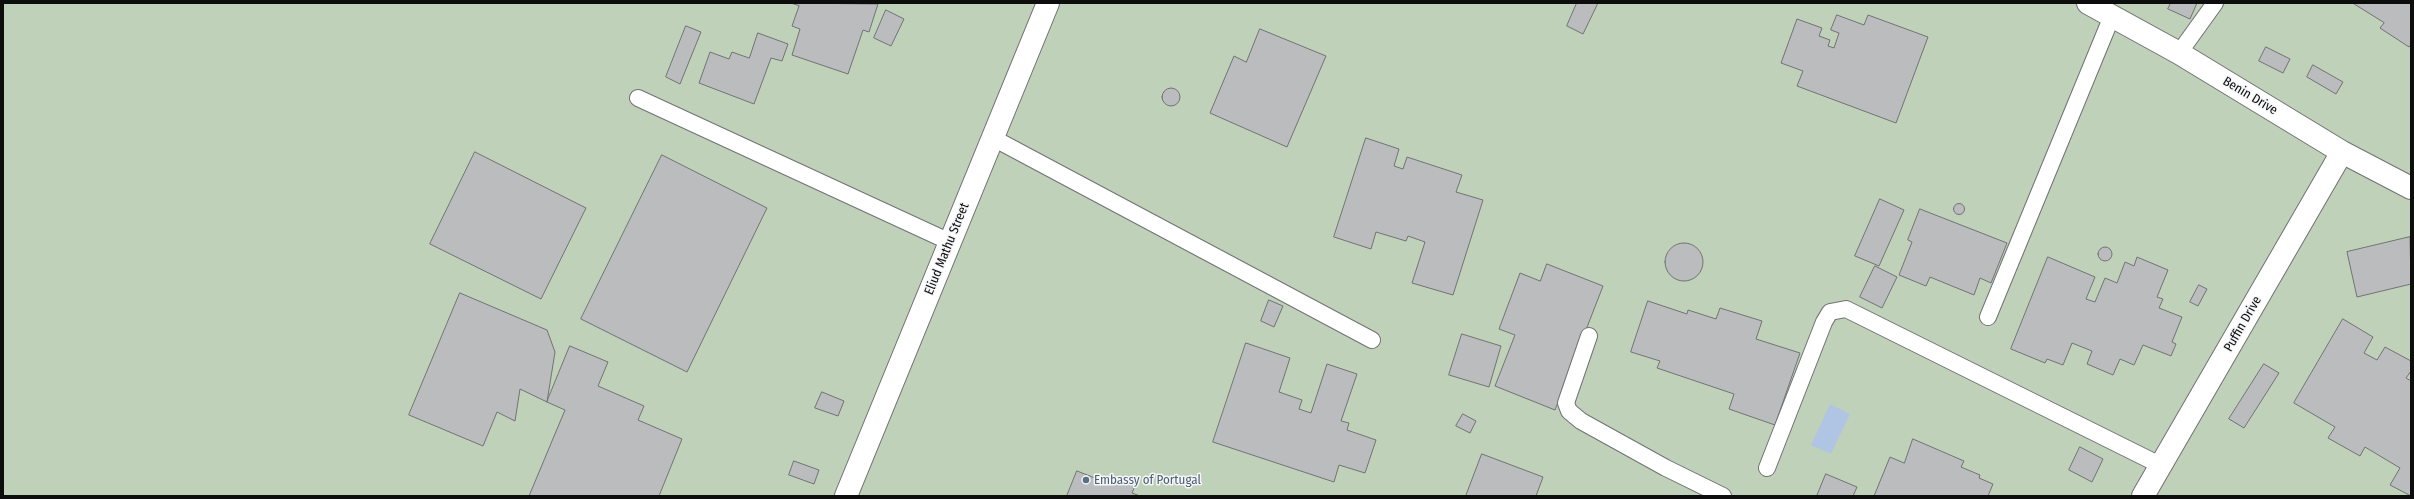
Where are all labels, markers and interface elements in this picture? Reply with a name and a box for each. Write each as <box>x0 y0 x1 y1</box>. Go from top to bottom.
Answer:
street label: Benin Drive <box>2220 74 2280 118</box>
street label: Eliud Mathu Street <box>921 201 973 297</box>
street label: Puffin Drive <box>2221 293 2265 355</box>
place label: Embassy of Portugal <box>1094 472 1201 488</box>
marker: Embassy of Portugal <box>1081 475 1091 485</box>

